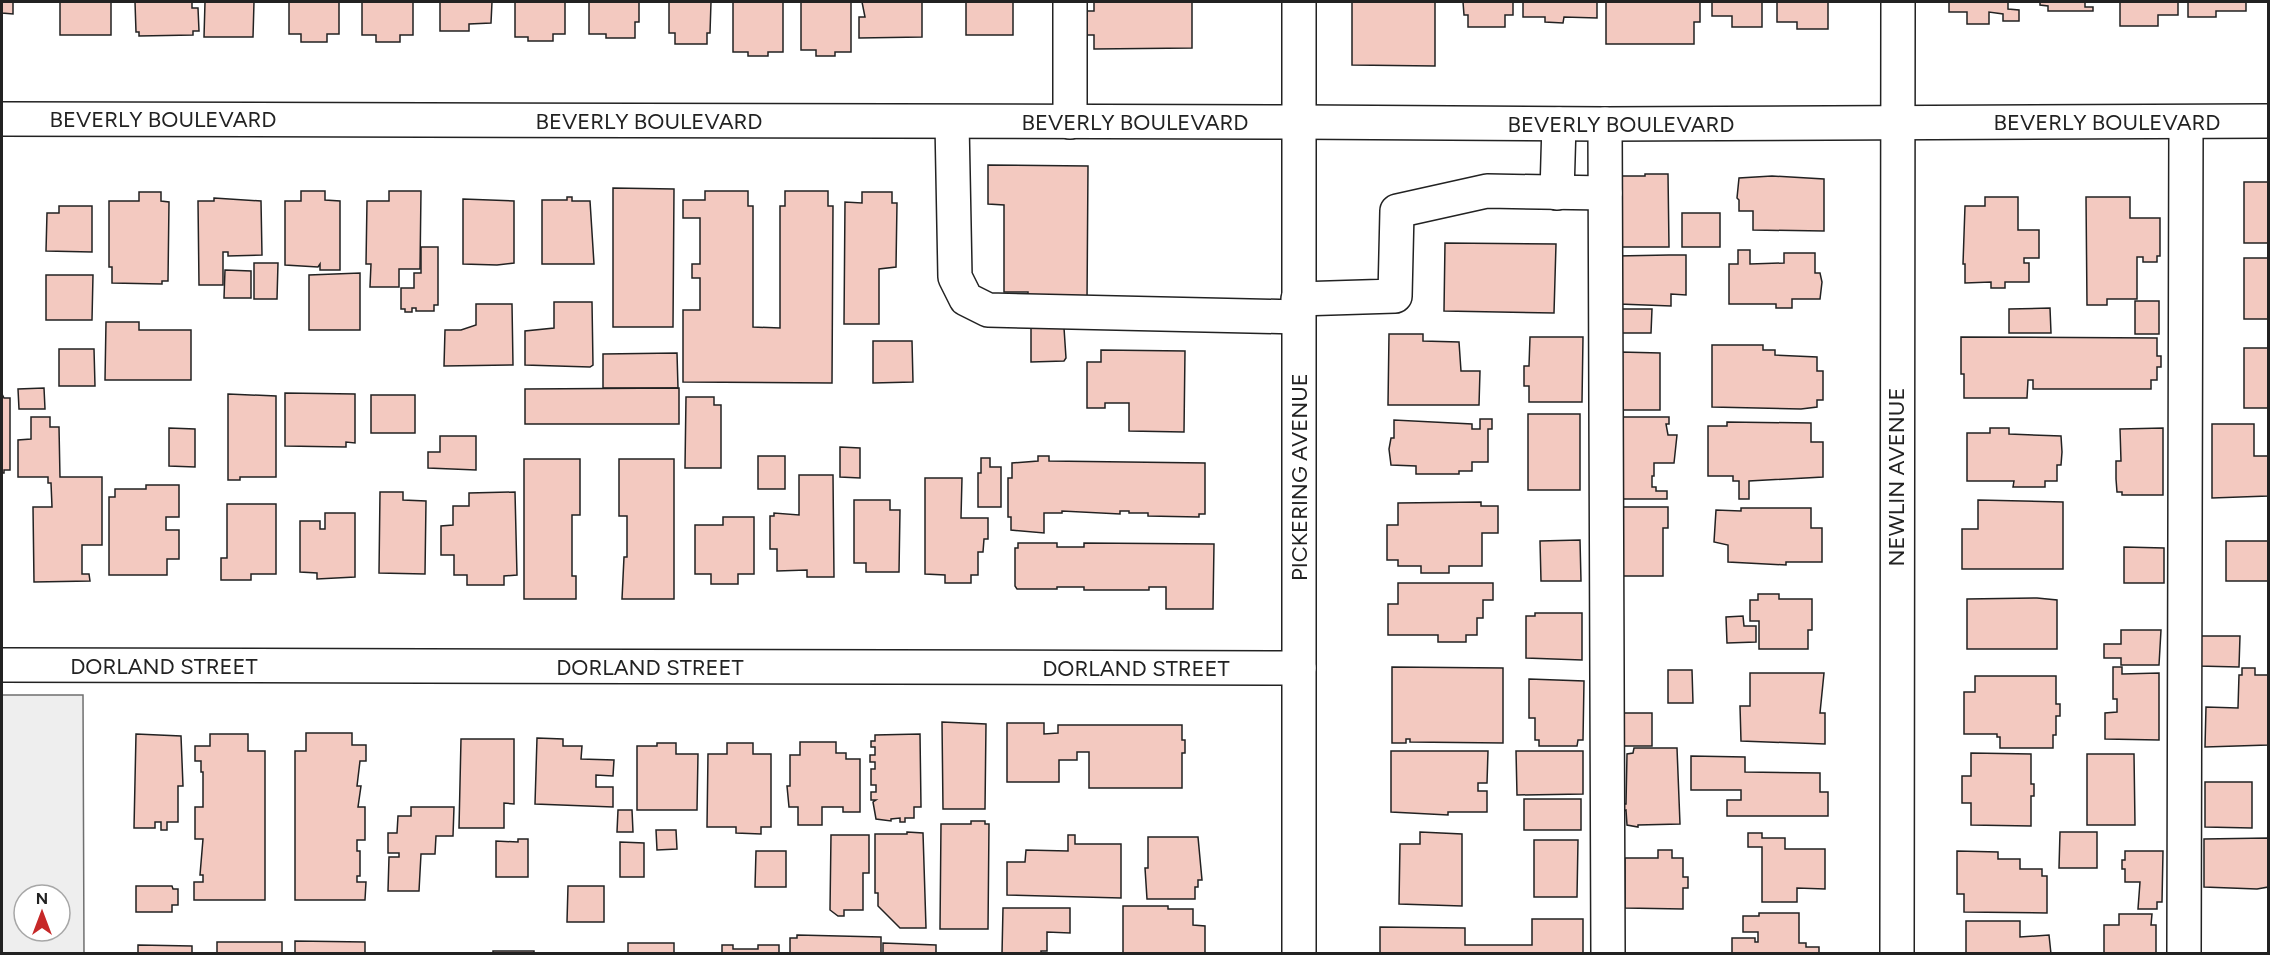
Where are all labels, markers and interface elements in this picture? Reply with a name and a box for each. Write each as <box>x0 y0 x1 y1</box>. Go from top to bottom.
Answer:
street label: BEVERLY BOULEVARD <box>49 106 277 133</box>
street label: BEVERLY BOULEVARD <box>535 108 763 135</box>
street label: BEVERLY BOULEVARD <box>1021 109 1249 136</box>
street label: BEVERLY BOULEVARD <box>1993 109 2221 136</box>
street label: BEVERLY BOULEVARD <box>1507 111 1735 138</box>
street label: PICKERING AVENUE <box>1286 373 1313 581</box>
street label: NEWLIN AVENUE <box>1883 388 1910 566</box>
street label: DORLAND STREET <box>70 653 258 680</box>
street label: DORLAND STREET <box>556 654 744 681</box>
street label: DORLAND STREET <box>1042 655 1230 682</box>
north arrow <box>12 883 72 943</box>
text: N <box>36 889 48 908</box>

